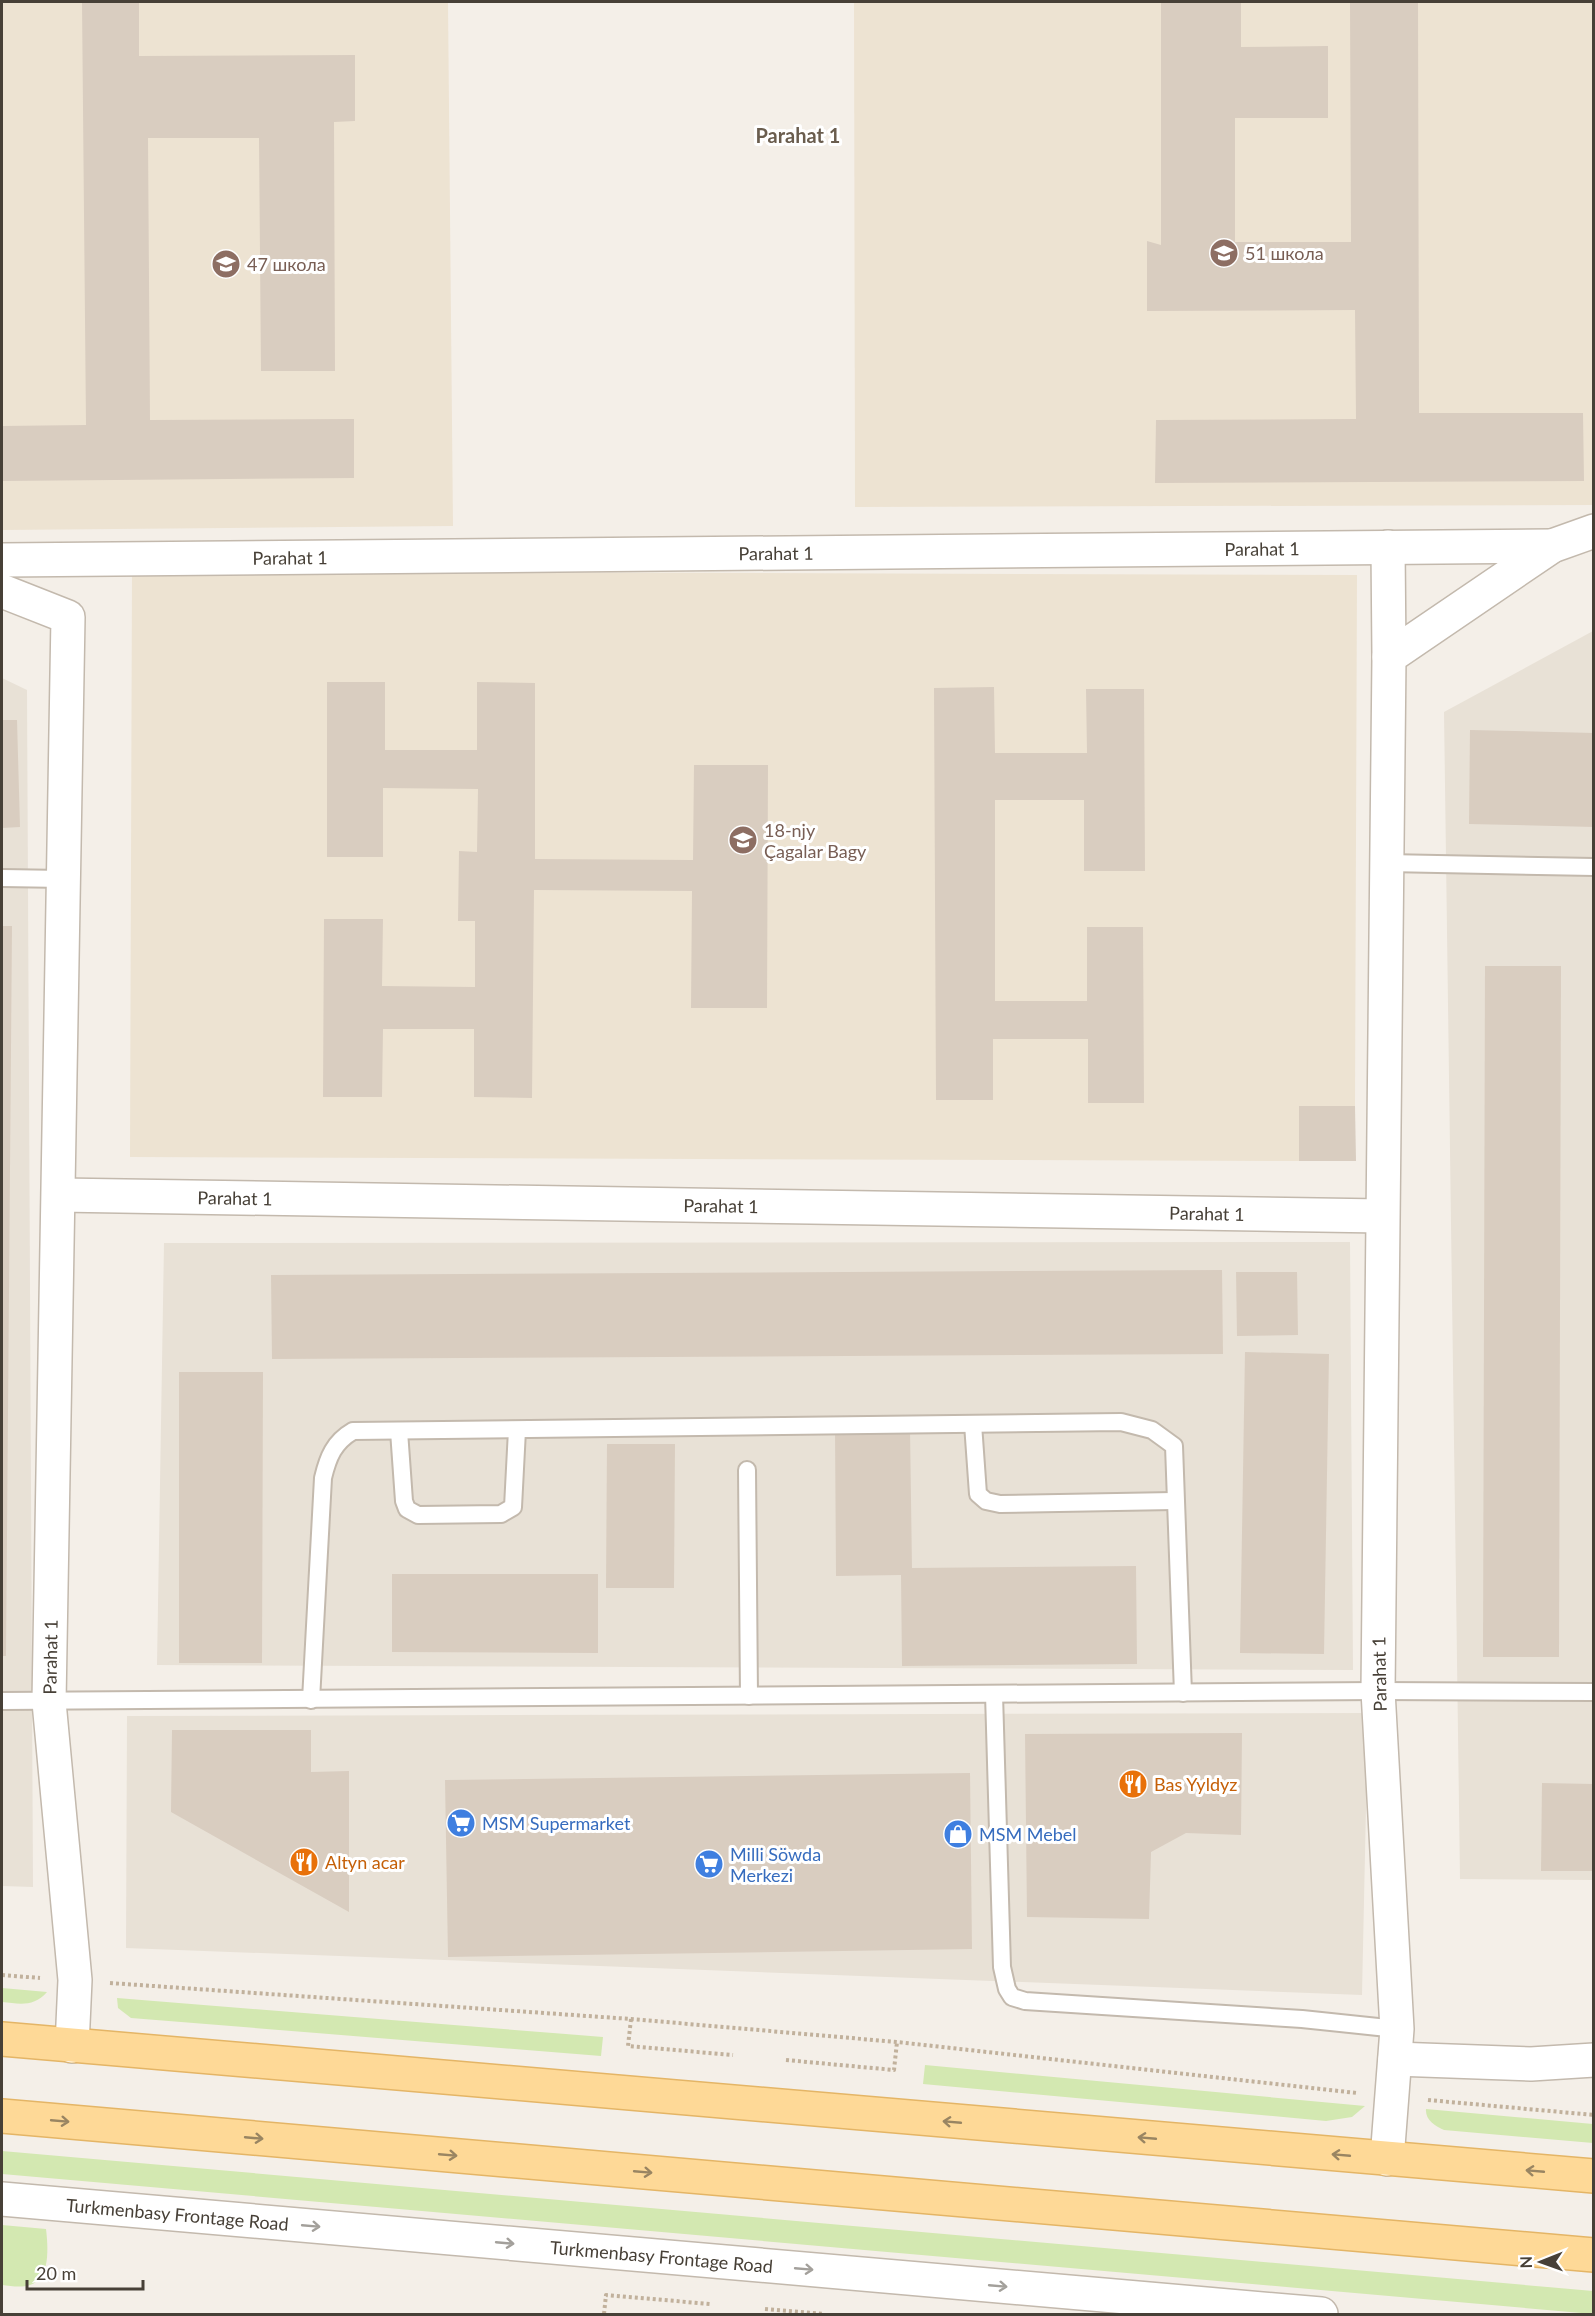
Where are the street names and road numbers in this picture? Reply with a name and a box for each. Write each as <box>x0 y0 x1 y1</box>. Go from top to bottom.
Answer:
street label: Parahat 1 <box>1224 537 1300 560</box>
street label: Parahat 1 <box>738 542 814 564</box>
street label: Parahat 1 <box>252 546 328 569</box>
street label: Parahat 1 <box>197 1186 273 1209</box>
street label: Parahat 1 <box>683 1194 759 1217</box>
street label: Parahat 1 <box>1169 1202 1245 1225</box>
street label: Parahat 1 <box>38 1619 62 1695</box>
street label: Parahat 1 <box>1367 1636 1391 1712</box>
street label: Turkmenbasy Frontage Road <box>65 2194 290 2235</box>
street label: Turkmenbasy Frontage Road <box>549 2236 774 2277</box>

